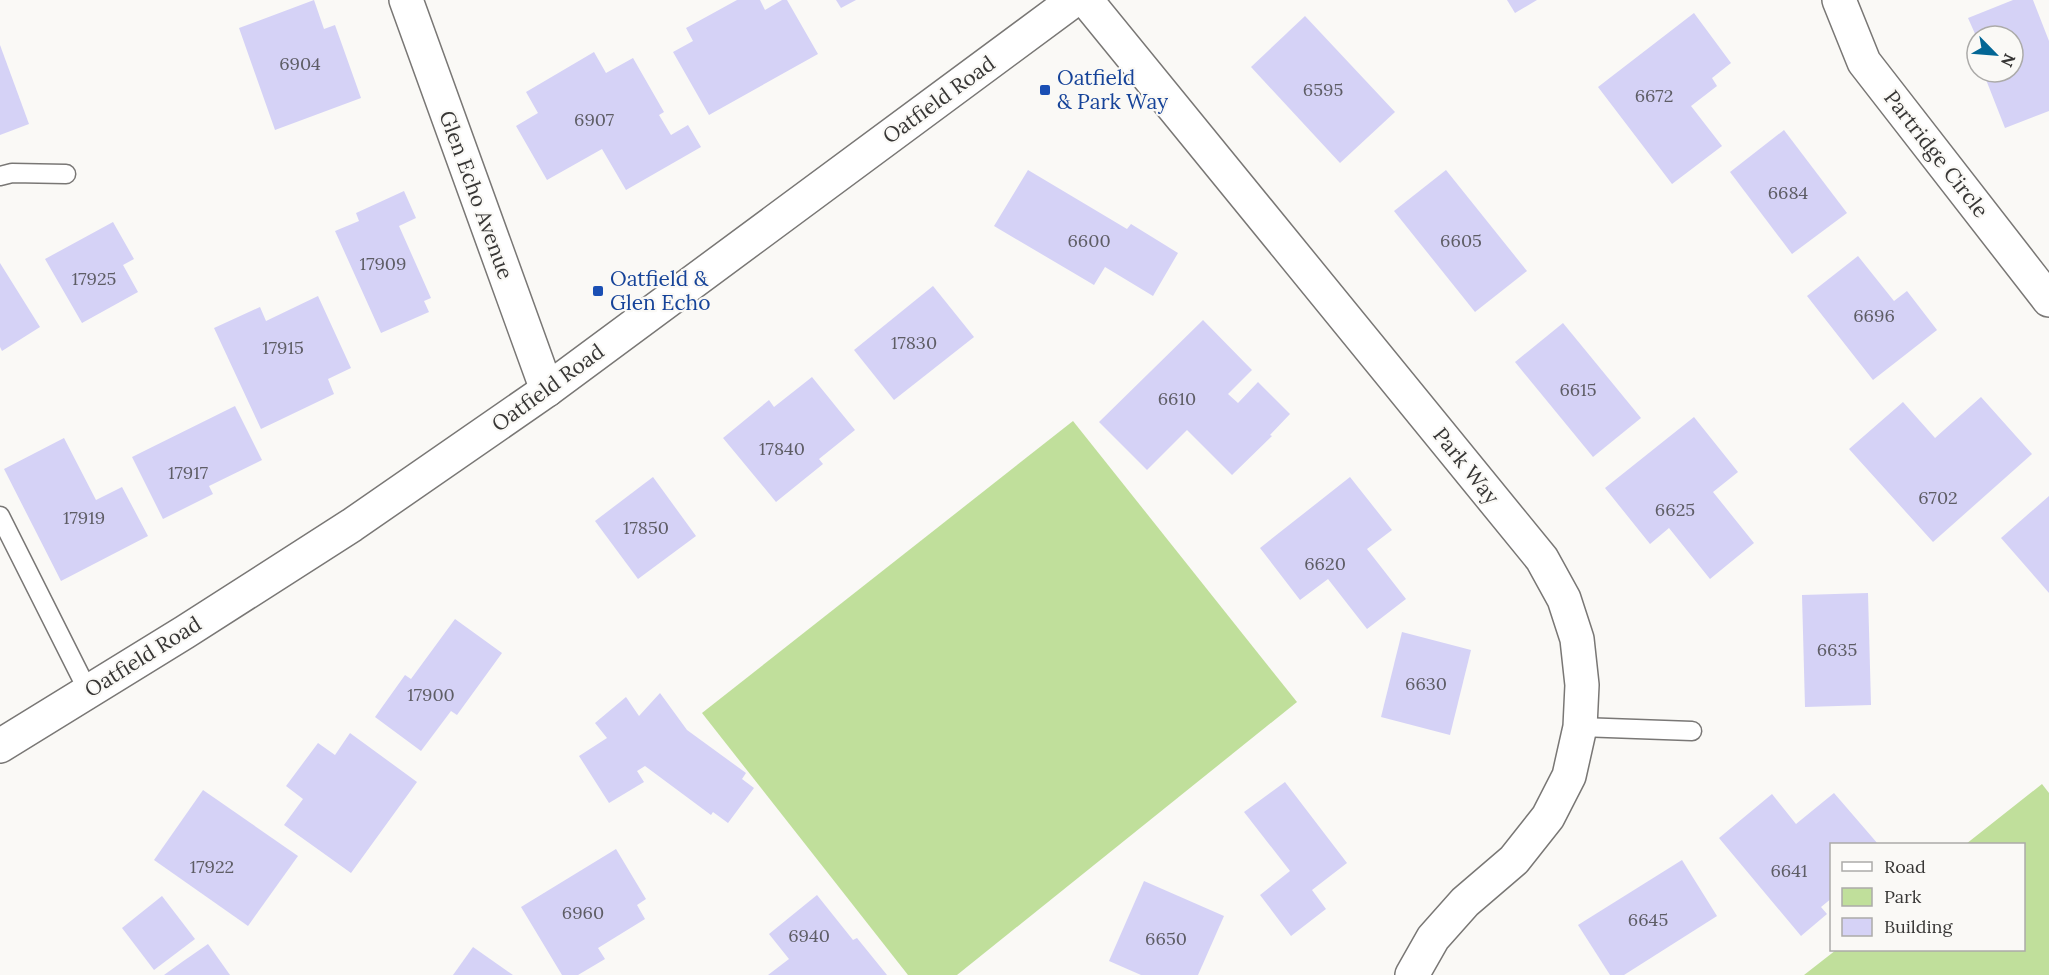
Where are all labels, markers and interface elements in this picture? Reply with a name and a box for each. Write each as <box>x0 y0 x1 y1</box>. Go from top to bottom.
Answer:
north arrow <box>1965 24 2025 84</box>
street label: Oatfield Road <box>877 50 1000 149</box>
text: N <box>1997 51 2020 70</box>
house number: 6904 <box>279 52 321 75</box>
place label: Oatfield & Park Way <box>1057 64 1168 115</box>
house number: 6595 <box>1303 78 1343 101</box>
marker: Oatfield & Park Way <box>1038 83 1052 97</box>
house number: 6672 <box>1635 84 1673 107</box>
street label: Partridge Circle <box>1878 84 1995 223</box>
street label: Glen Echo Avenue <box>433 107 519 283</box>
house number: 6907 <box>574 108 614 131</box>
house number: 6684 <box>1768 181 1809 204</box>
house number: 6600 <box>1067 229 1111 252</box>
house number: 6605 <box>1440 229 1482 252</box>
house number: 17909 <box>360 252 406 275</box>
place label: Oatfield & Glen Echo <box>610 265 710 316</box>
house number: 17925 <box>72 267 116 290</box>
marker: Oatfield & Glen Echo <box>591 284 605 298</box>
house number: 6696 <box>1853 304 1895 327</box>
house number: 17830 <box>891 331 937 354</box>
house number: 17915 <box>262 336 304 359</box>
street label: Oatfield Road <box>486 338 609 437</box>
house number: 6615 <box>1559 378 1597 401</box>
house number: 6610 <box>1158 387 1196 410</box>
street label: Park Way <box>1427 422 1506 510</box>
house number: 17840 <box>759 437 805 460</box>
house number: 17917 <box>168 461 208 484</box>
house number: 6702 <box>1918 486 1958 509</box>
house number: 6625 <box>1655 498 1695 521</box>
house number: 17919 <box>63 506 105 529</box>
house number: 17850 <box>623 516 669 539</box>
house number: 6620 <box>1304 552 1346 575</box>
street label: Oatfield Road <box>79 610 206 703</box>
house number: 6635 <box>1817 638 1857 661</box>
house number: 6630 <box>1405 672 1447 695</box>
house number: 17900 <box>407 683 455 706</box>
legend <box>1830 843 2025 951</box>
house number: 17922 <box>190 855 234 878</box>
text: Road <box>1884 855 1926 878</box>
house number: 6641 <box>1770 859 1808 882</box>
text: Park <box>1884 885 1922 908</box>
house number: 6960 <box>562 901 604 924</box>
house number: 6645 <box>1628 908 1668 931</box>
text: Building <box>1884 915 1954 938</box>
house number: 6940 <box>788 924 830 947</box>
house number: 6650 <box>1145 927 1187 950</box>

